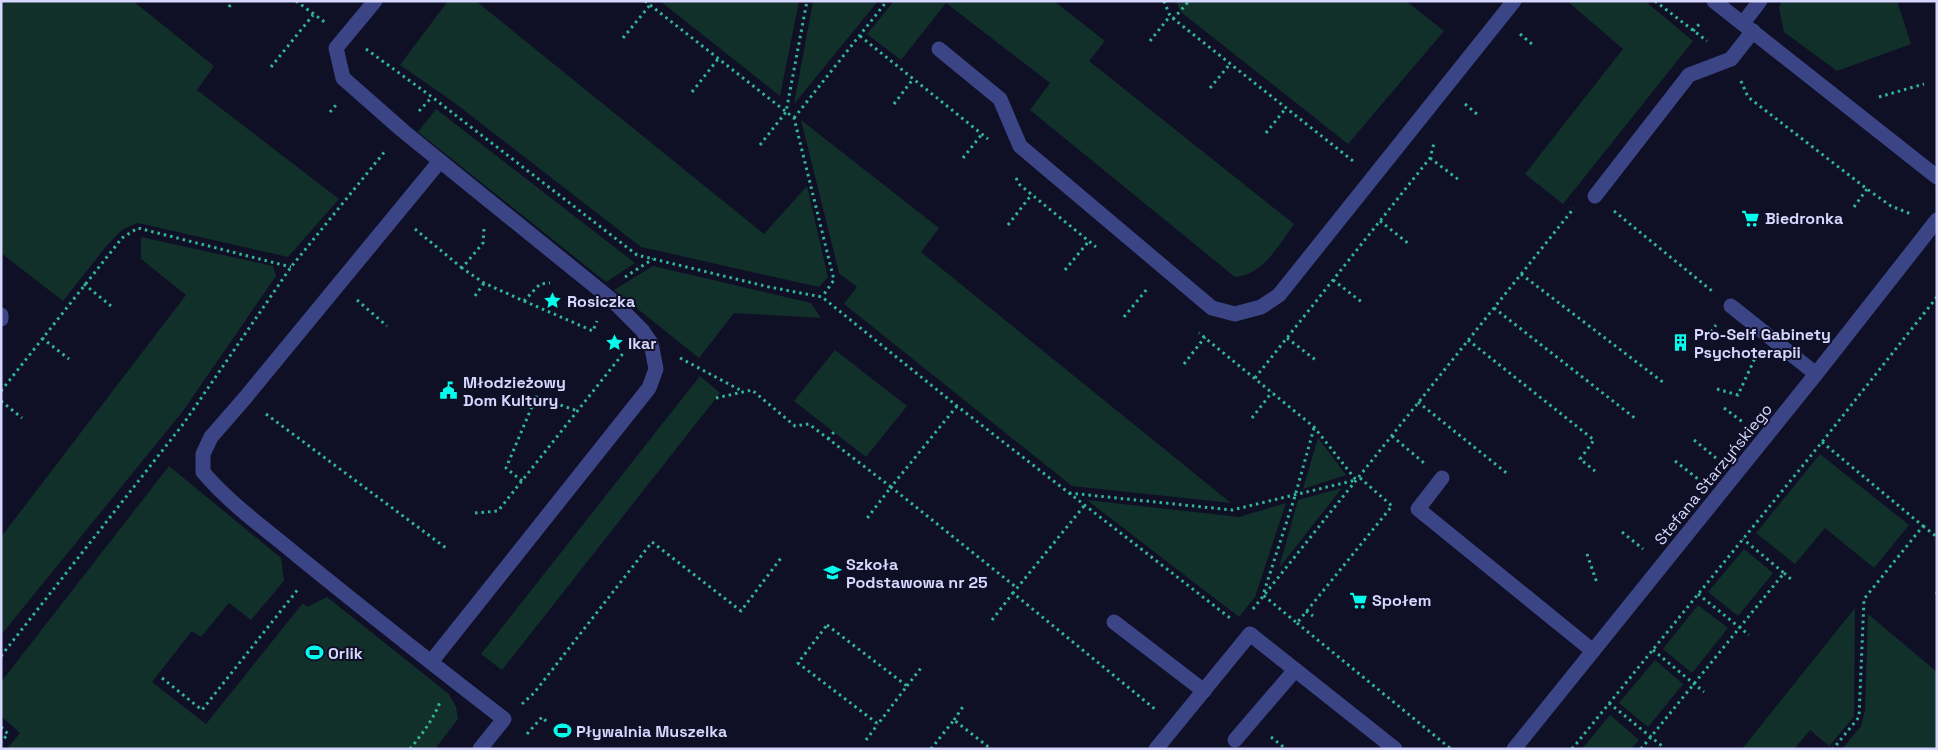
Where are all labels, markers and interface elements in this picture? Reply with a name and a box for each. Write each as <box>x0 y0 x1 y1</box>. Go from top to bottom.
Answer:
supermarket icon: Biedronka <box>1741 208 1761 228</box>
place label: Biedronka <box>1765 208 1843 229</box>
place icon: Rosiczka <box>543 291 563 311</box>
place label: Rosiczka <box>567 291 635 312</box>
place label: Pro-Self Gabinety Psychoterapii <box>1694 324 1831 363</box>
place icon: Ikar <box>604 333 624 353</box>
place label: Ikar <box>628 333 657 354</box>
building icon: Pro-Self Gabinety Psychoterapii <box>1670 333 1690 353</box>
place label: Młodzieżowy Dom Kultury <box>463 372 566 411</box>
public building icon: Młodzieżowy Dom Kultury <box>439 381 459 401</box>
street label: Stefana Starzyńskiego <box>1650 399 1777 549</box>
place label: Szkoła Podstawowa nr 25 <box>846 554 988 593</box>
school or university icon: Szkoła Podstawowa nr 25 <box>822 563 842 583</box>
supermarket icon: Społem <box>1348 590 1368 610</box>
place label: Społem <box>1372 590 1431 611</box>
sports icon: Orlik <box>304 643 324 663</box>
place label: Orlik <box>328 643 363 664</box>
sports icon: Pływalnia Muszelka <box>552 721 572 741</box>
place label: Pływalnia Muszelka <box>576 721 727 742</box>

